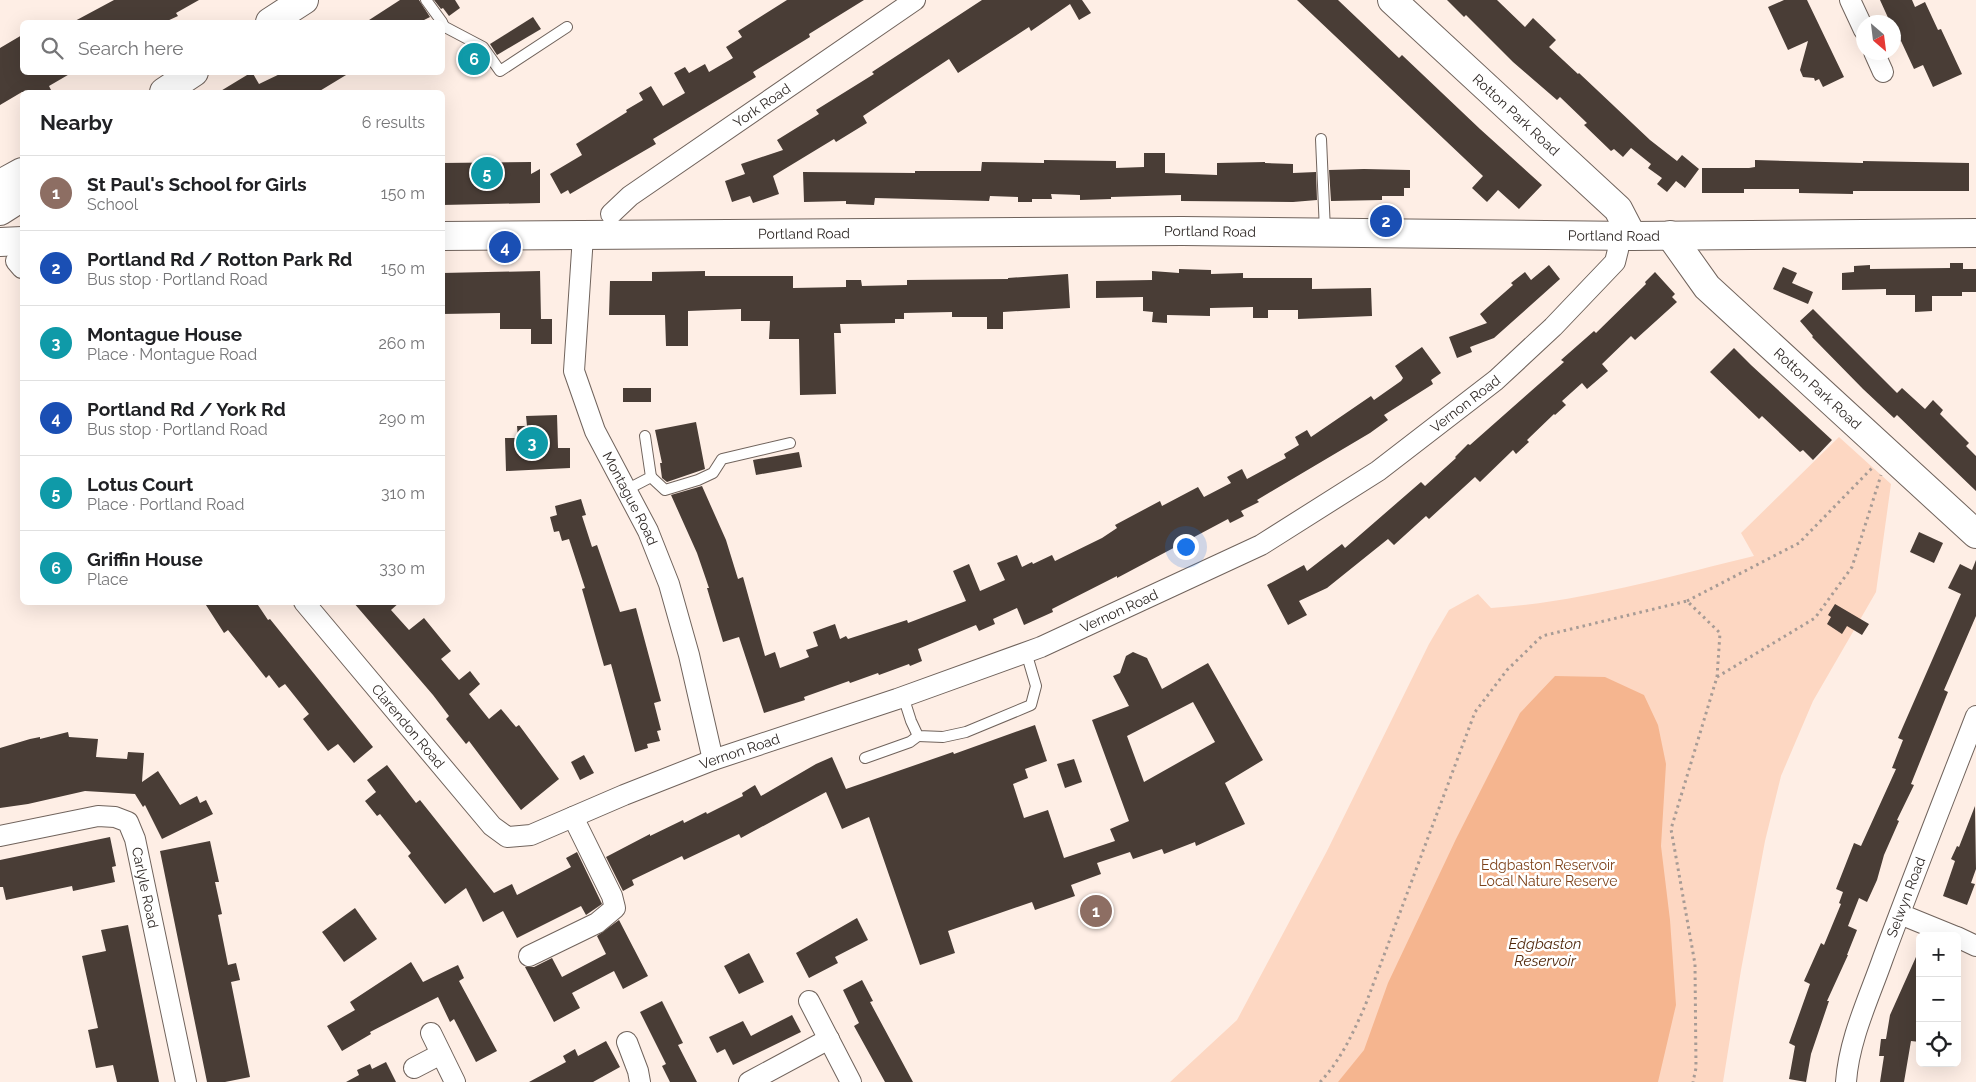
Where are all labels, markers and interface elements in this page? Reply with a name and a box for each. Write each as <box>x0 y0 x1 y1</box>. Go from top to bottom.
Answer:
north arrow <box>1856 15 1901 60</box>
search box <box>20 20 445 75</box>
icon: search <box>38 34 66 62</box>
text: Search here <box>78 37 184 59</box>
pin: 6 <box>458 40 490 78</box>
street label: Rotton Park Road <box>1469 71 1563 159</box>
street label: York Road <box>730 80 793 131</box>
text: Nearby <box>40 110 113 135</box>
text: 6 results <box>362 113 425 132</box>
pin: 5 <box>471 154 503 192</box>
text: St Paul's School for Girls <box>87 173 307 195</box>
text: 1 <box>52 184 60 203</box>
text: 150 m <box>381 184 425 203</box>
text: School <box>87 195 138 214</box>
pin: 2 <box>1370 202 1402 240</box>
street label: Portland Road <box>1164 223 1256 240</box>
street label: Portland Road <box>758 225 850 242</box>
street label: Portland Road <box>1568 227 1660 244</box>
pin: 4 <box>489 228 521 266</box>
text: Portland Rd / Rotton Park Rd <box>87 248 352 270</box>
text: 2 <box>51 259 61 278</box>
text: 150 m <box>381 259 425 278</box>
text: Bus stop · Portland Road <box>87 270 268 289</box>
text: Montague House <box>87 323 242 345</box>
text: 3 <box>52 334 60 353</box>
text: 260 m <box>378 334 425 353</box>
text: Place · Montague Road <box>87 345 257 364</box>
street label: Rotton Park Road <box>1771 345 1864 432</box>
street label: Vernon Road <box>1427 372 1503 436</box>
text: Portland Rd / York Rd <box>87 398 286 420</box>
text: 4 <box>51 409 61 428</box>
text: 290 m <box>379 409 425 428</box>
text: Bus stop · Portland Road <box>87 420 268 439</box>
pin: 3 <box>516 424 548 462</box>
street label: Montague Road <box>599 449 661 548</box>
text: Lotus Court <box>87 473 193 495</box>
text: 5 <box>52 484 60 503</box>
text: 310 m <box>381 484 425 503</box>
text: Place · Portland Road <box>87 495 244 514</box>
your location <box>1173 534 1199 560</box>
text: Griffin House <box>87 548 203 570</box>
text: 6 <box>51 559 61 578</box>
text: 330 m <box>379 559 425 578</box>
text: Place <box>87 570 128 589</box>
street label: Vernon Road <box>1078 586 1160 636</box>
street label: Clarendon Road <box>368 681 448 771</box>
street label: Vernon Road <box>697 730 782 772</box>
street label: Carlyle Road <box>129 846 162 930</box>
street label: Selwyn Road <box>1883 855 1929 939</box>
park label: Edgbaston Reservoir Local Nature Reserve <box>1479 857 1617 889</box>
pin: 1 <box>1080 892 1112 930</box>
map controls <box>1916 932 1961 1067</box>
button: + <box>1916 932 1961 977</box>
water label: Edgbaston Reservoir <box>1509 935 1581 970</box>
button: − <box>1916 977 1961 1022</box>
button: locate <box>1916 1022 1961 1067</box>

